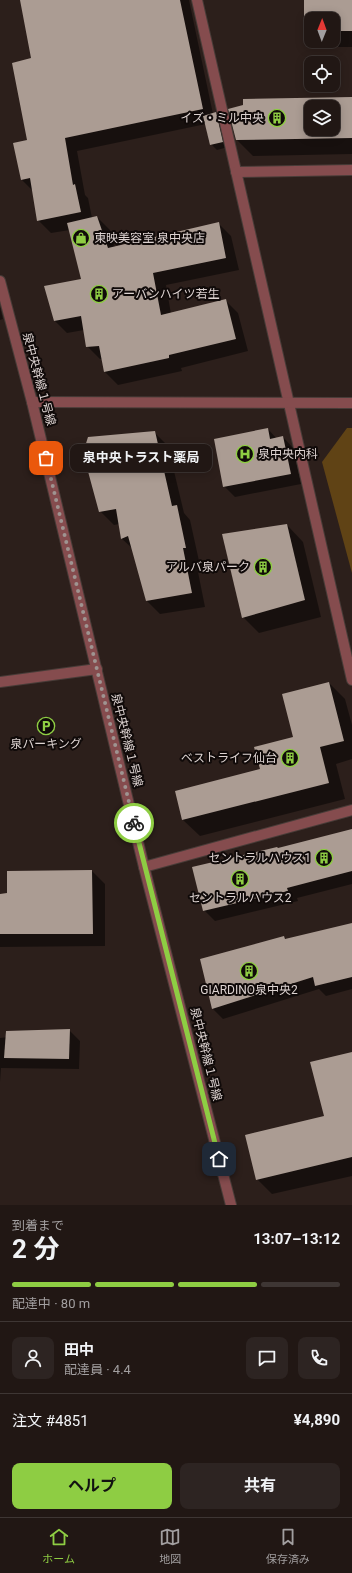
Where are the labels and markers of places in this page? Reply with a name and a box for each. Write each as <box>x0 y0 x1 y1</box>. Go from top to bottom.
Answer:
building icon: イズ・ミル中央 <box>267 108 287 128</box>
place label: イズ・ミル中央 <box>180 111 264 125</box>
shop icon: 東映美容室 泉中央店 <box>71 228 91 248</box>
place label: 東映美容室 泉中央店 <box>94 231 205 245</box>
building icon: アーバンハイツ若生 <box>89 284 109 304</box>
place label: アーバンハイツ若生 <box>112 287 220 301</box>
pin <box>29 441 63 475</box>
callout: 泉中央トラスト薬局 <box>70 444 212 472</box>
hospital icon: 泉中央内科 <box>235 444 255 464</box>
place label: 泉中央内科 <box>258 447 318 461</box>
building icon: アルバ泉パーク <box>253 557 273 577</box>
place label: アルバ泉パーク <box>166 560 250 574</box>
parking icon: 泉パーキング <box>36 716 56 736</box>
place label: 泉パーキング <box>10 737 82 751</box>
building icon: ベストライフ仙台 <box>280 748 300 768</box>
place label: ベストライフ仙台 <box>181 751 277 765</box>
building icon: セントラルハウス1 <box>314 848 334 868</box>
place label: セントラルハウス1 <box>208 851 311 865</box>
building icon: セントラルハウス2 <box>230 869 250 889</box>
place label: セントラルハウス2 <box>189 891 292 905</box>
building icon: GIARDINO泉中央2 <box>239 961 259 981</box>
place label: GIARDINO泉中央2 <box>200 983 298 997</box>
pin <box>202 1142 236 1176</box>

